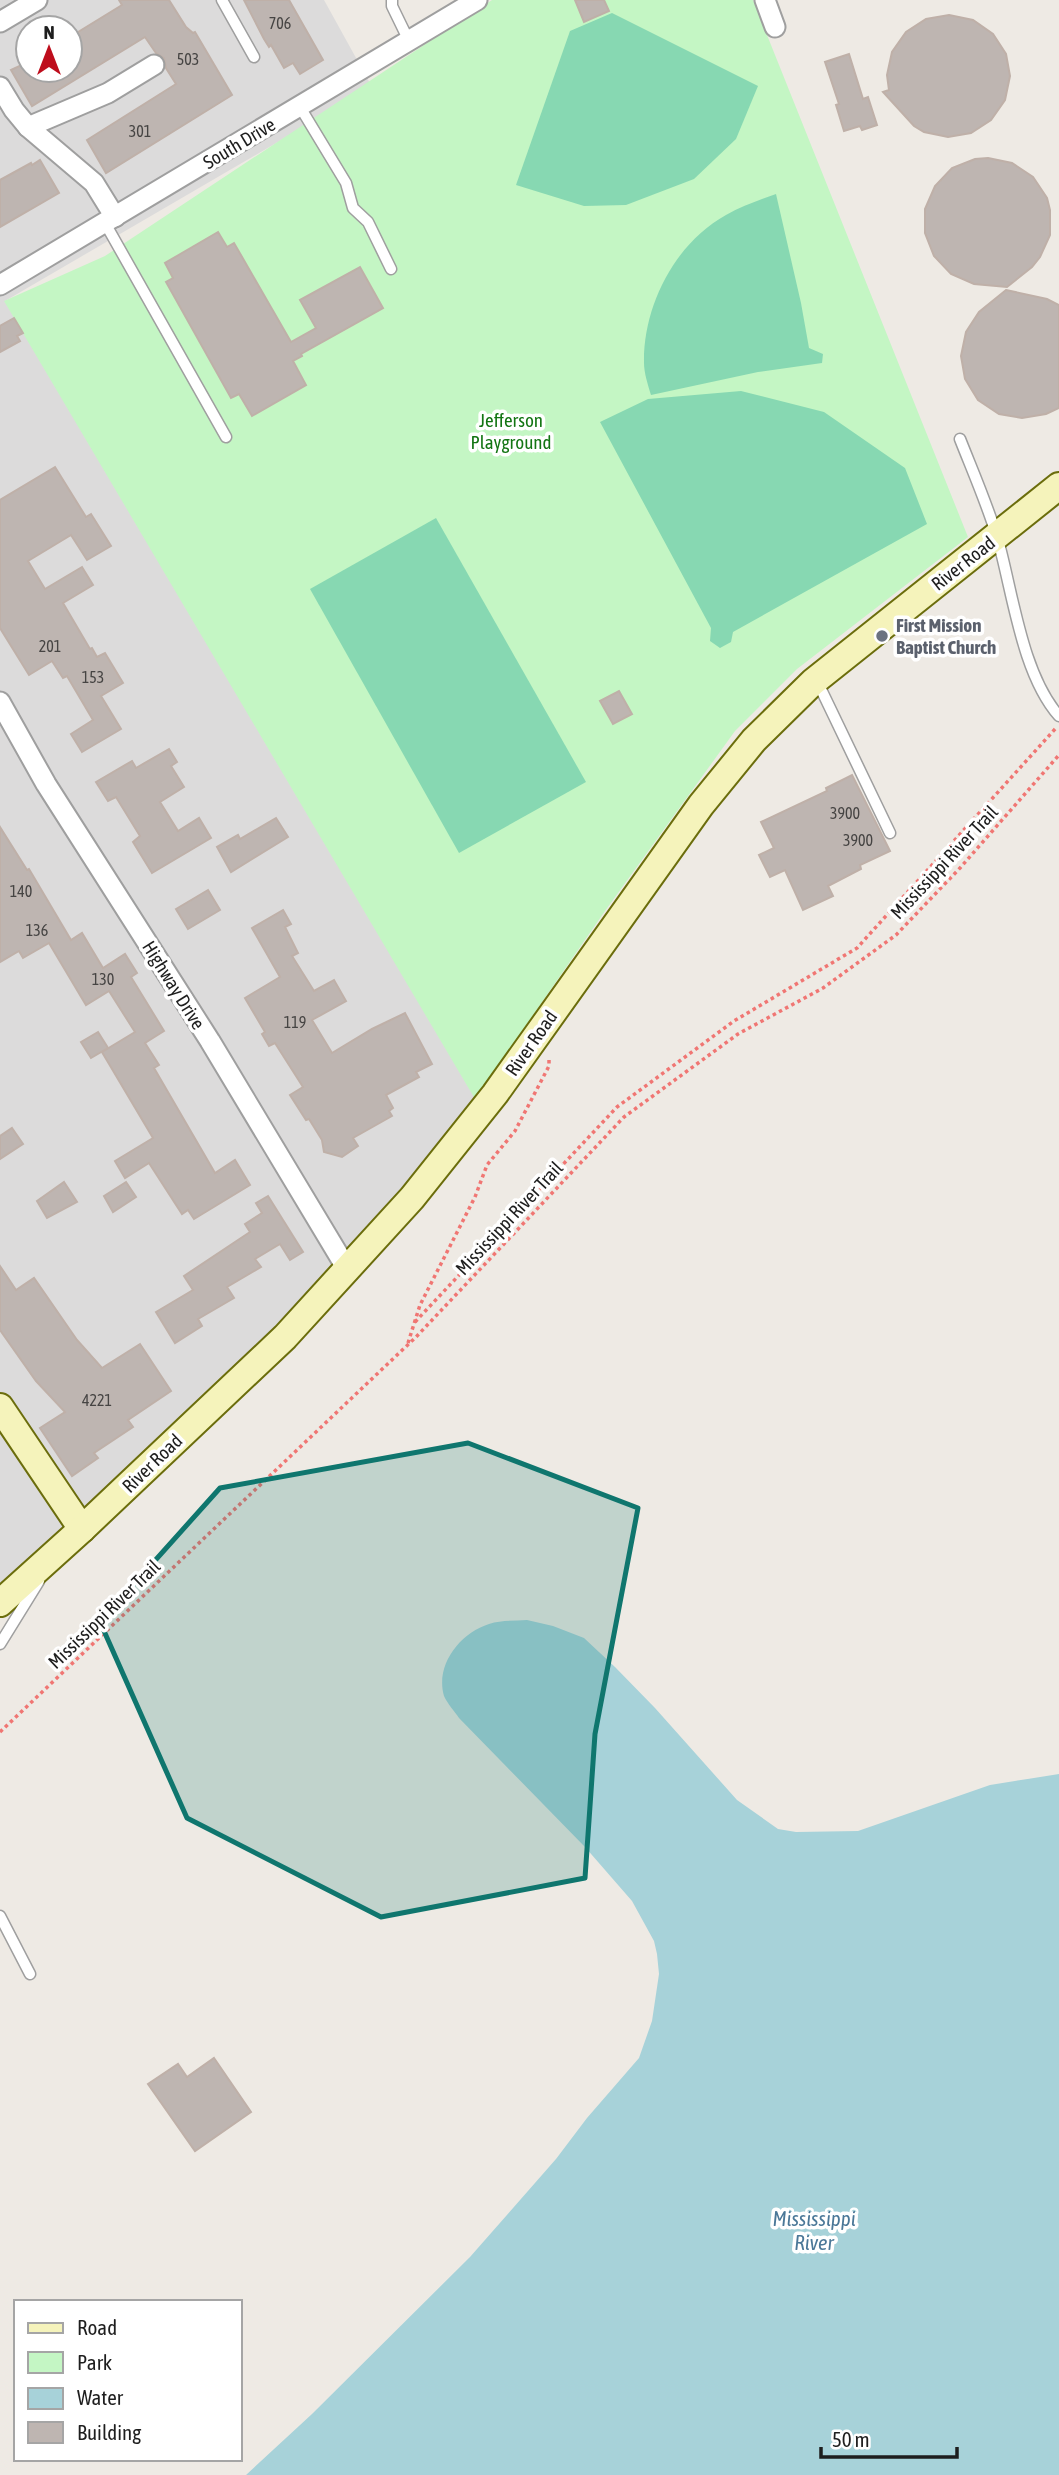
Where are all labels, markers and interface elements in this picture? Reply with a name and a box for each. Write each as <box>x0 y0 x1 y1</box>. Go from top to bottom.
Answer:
north arrow <box>14 14 84 84</box>
house number: 706 <box>269 14 291 32</box>
text: N <box>43 21 55 43</box>
house number: 503 <box>177 50 199 68</box>
street label: South Drive <box>199 113 279 173</box>
house number: 301 <box>129 122 151 140</box>
park label: Jefferson Playground <box>470 409 552 453</box>
street label: River Road <box>927 531 999 595</box>
place label: First Mission Baptist Church <box>896 614 996 658</box>
marker: First Mission Baptist Church <box>874 628 890 644</box>
house number: 201 <box>39 637 61 655</box>
house number: 153 <box>82 668 104 686</box>
street label: Mississippi River Trail <box>886 801 1002 923</box>
house number: 3900 <box>830 804 860 822</box>
house number: 3900 <box>843 831 873 849</box>
house number: 140 <box>10 882 32 900</box>
house number: 136 <box>26 921 48 939</box>
street label: Highway Drive <box>138 937 210 1033</box>
house number: 130 <box>92 970 114 988</box>
street label: River Road <box>501 1006 561 1080</box>
house number: 119 <box>284 1013 306 1031</box>
street label: Mississippi River Trail <box>451 1157 567 1279</box>
house number: 4221 <box>82 1391 112 1409</box>
street label: River Road <box>118 1429 186 1497</box>
street label: Mississippi River Trail <box>44 1555 164 1673</box>
water label: Mississippi River <box>773 2206 856 2254</box>
legend <box>14 2300 242 2461</box>
text: Road <box>77 2315 117 2339</box>
text: Park <box>77 2350 112 2374</box>
text: Water <box>77 2385 124 2409</box>
scale bar <box>821 2416 958 2460</box>
text: Building <box>77 2420 141 2444</box>
text: 50 m <box>832 2427 870 2451</box>

